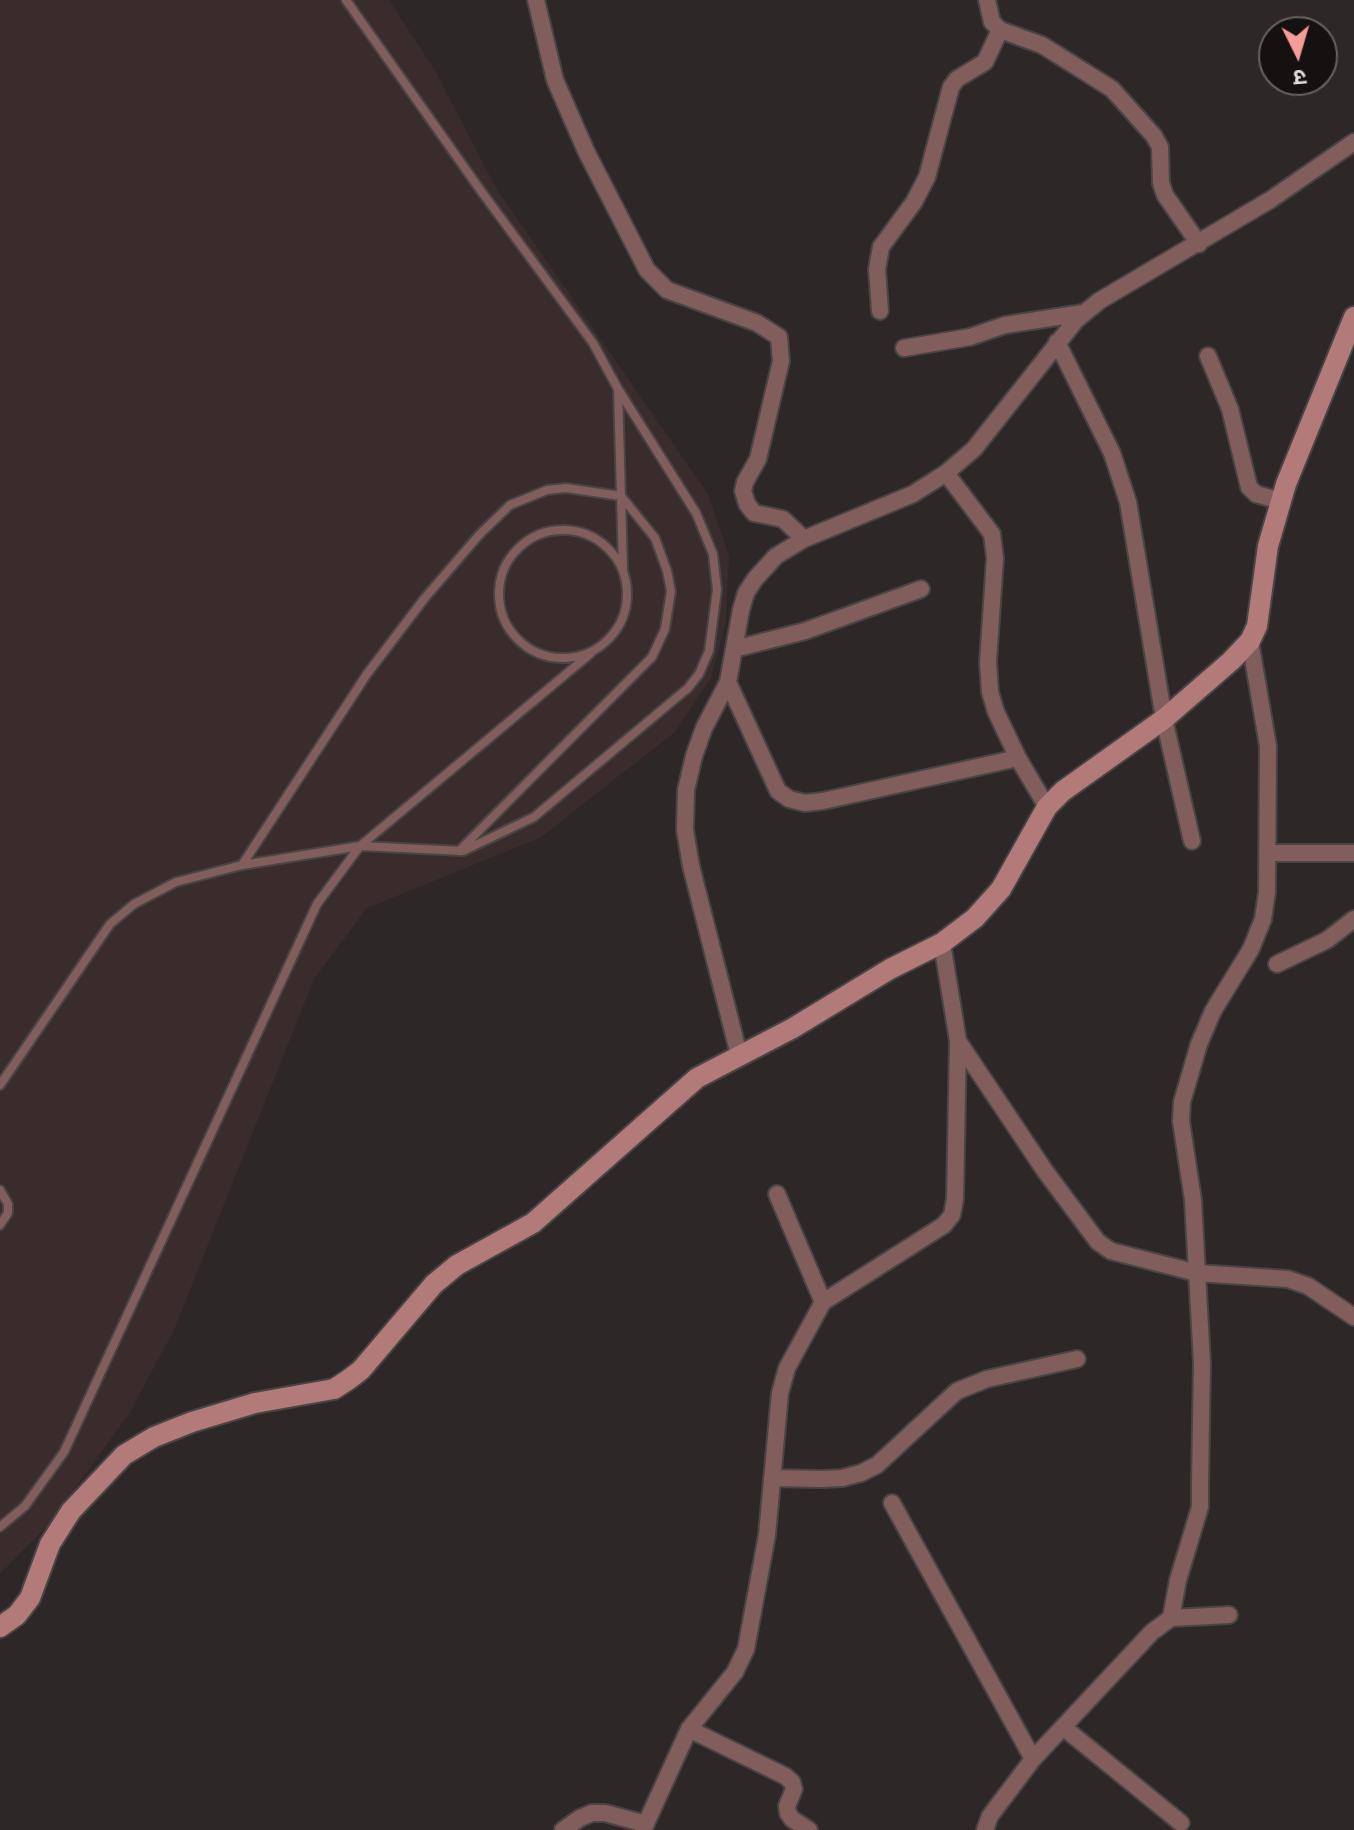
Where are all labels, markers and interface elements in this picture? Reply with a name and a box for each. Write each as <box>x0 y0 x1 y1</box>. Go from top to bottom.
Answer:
north arrow <box>1258 16 1338 96</box>
text: उ <box>1292 63 1308 92</box>

